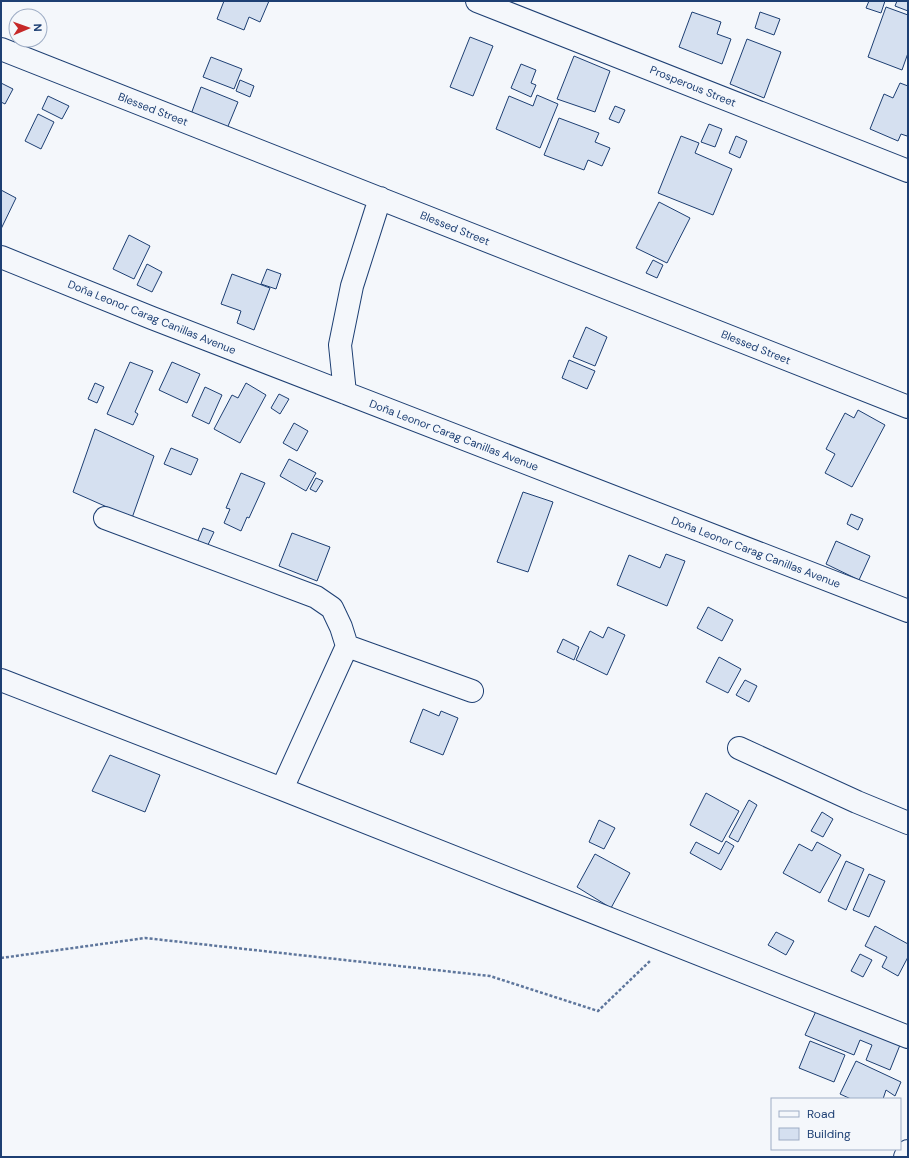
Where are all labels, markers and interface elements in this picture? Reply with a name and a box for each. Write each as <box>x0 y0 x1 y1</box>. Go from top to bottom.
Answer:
north arrow <box>8 8 48 48</box>
text: N <box>31 23 45 32</box>
street label: Prosperous Street <box>648 62 738 110</box>
street label: Blessed Street <box>116 89 190 129</box>
street label: Blessed Street <box>418 208 492 248</box>
street label: Doña Leonor Carag Canillas Avenue <box>66 277 238 357</box>
street label: Blessed Street <box>719 327 793 367</box>
street label: Doña Leonor Carag Canillas Avenue <box>367 396 541 474</box>
street label: Doña Leonor Carag Canillas Avenue <box>669 513 843 591</box>
legend <box>771 1098 901 1150</box>
text: Road <box>807 1106 835 1122</box>
text: Building <box>807 1126 851 1142</box>

